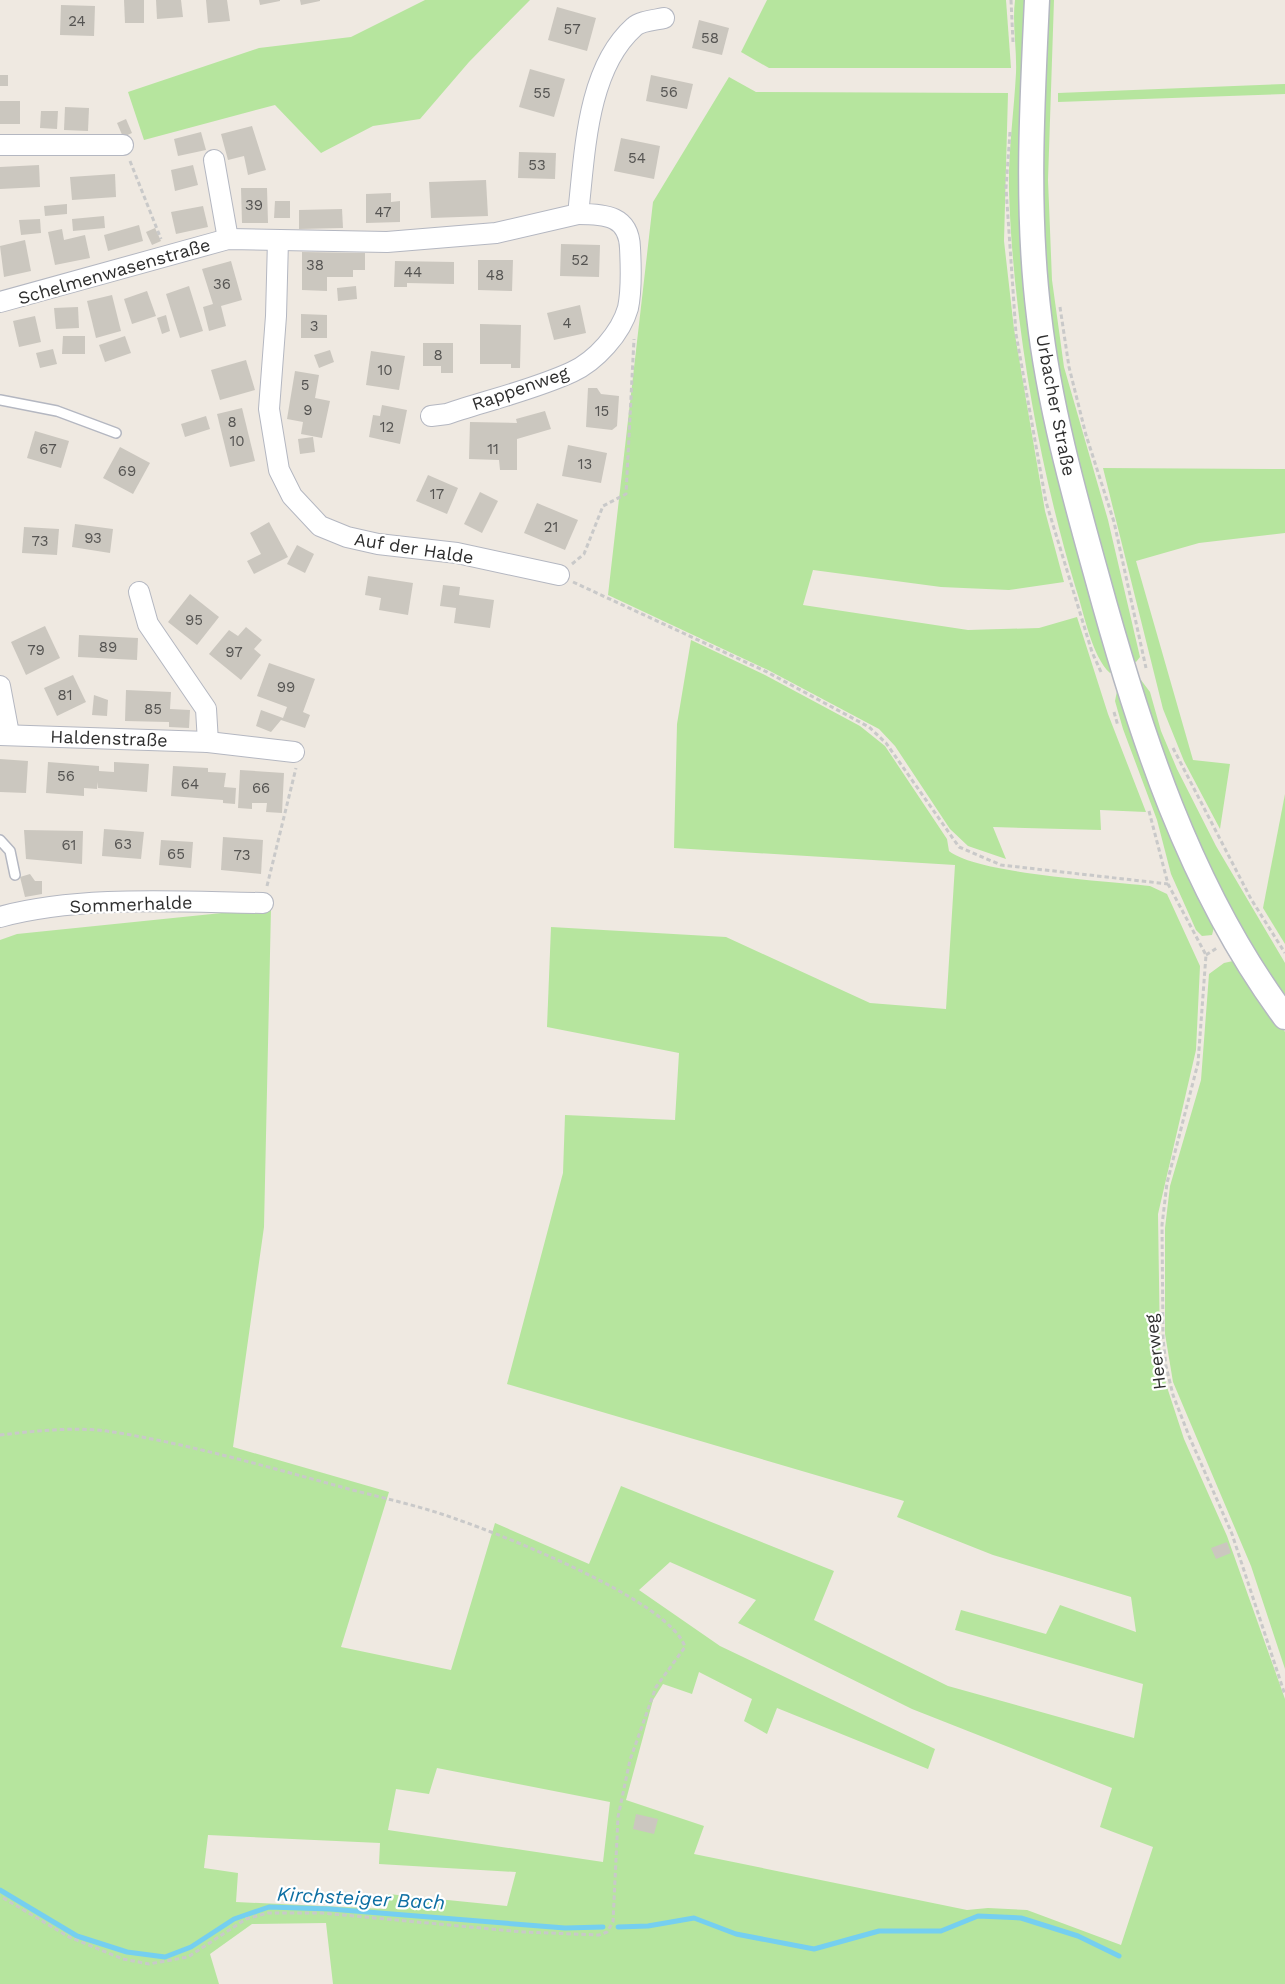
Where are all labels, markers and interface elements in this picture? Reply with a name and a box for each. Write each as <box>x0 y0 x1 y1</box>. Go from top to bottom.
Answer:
house number: 24 <box>68 12 86 30</box>
house number: 57 <box>563 20 581 38</box>
house number: 58 <box>701 29 719 47</box>
house number: 56 <box>660 83 678 101</box>
house number: 55 <box>533 84 551 102</box>
house number: 54 <box>628 149 646 167</box>
house number: 53 <box>528 156 546 174</box>
house number: 39 <box>245 196 263 214</box>
house number: 47 <box>375 203 391 221</box>
street label: Schelmenwasenstraße <box>15 233 213 309</box>
house number: 52 <box>571 251 589 269</box>
house number: 38 <box>306 256 324 274</box>
house number: 44 <box>404 263 422 281</box>
house number: 48 <box>486 266 504 284</box>
house number: 36 <box>213 275 231 293</box>
house number: 4 <box>562 314 572 332</box>
house number: 3 <box>310 317 318 335</box>
street label: Urbacher Straße <box>1032 332 1080 478</box>
house number: 8 <box>433 346 443 364</box>
house number: 10 <box>377 361 393 379</box>
street label: Rappenweg <box>469 362 571 414</box>
house number: 5 <box>301 376 309 394</box>
house number: 9 <box>303 401 313 419</box>
house number: 15 <box>595 402 609 420</box>
house number: 8 <box>227 413 237 431</box>
house number: 12 <box>380 418 394 436</box>
house number: 10 <box>229 432 245 450</box>
house number: 67 <box>39 440 57 458</box>
house number: 11 <box>487 440 499 458</box>
house number: 13 <box>578 455 592 473</box>
house number: 69 <box>118 462 136 480</box>
house number: 17 <box>430 485 444 503</box>
house number: 21 <box>544 518 558 536</box>
street label: Auf der Halde <box>353 528 475 568</box>
house number: 93 <box>84 529 102 547</box>
house number: 73 <box>31 532 49 550</box>
house number: 95 <box>185 611 203 629</box>
house number: 89 <box>99 638 117 656</box>
house number: 79 <box>27 641 45 659</box>
house number: 97 <box>225 643 243 661</box>
house number: 99 <box>277 678 295 696</box>
house number: 81 <box>57 686 73 704</box>
house number: 85 <box>144 700 162 718</box>
street label: Haldenstraße <box>50 725 168 751</box>
house number: 56 <box>57 767 75 785</box>
house number: 64 <box>181 775 199 793</box>
house number: 66 <box>252 779 270 797</box>
house number: 63 <box>114 835 132 853</box>
house number: 61 <box>62 836 76 854</box>
house number: 65 <box>167 845 185 863</box>
house number: 73 <box>233 846 251 864</box>
street label: Sommerhalde <box>69 891 193 917</box>
street label: Heerweg <box>1140 1313 1170 1391</box>
water label: Kirchsteiger Bach <box>276 1882 446 1914</box>

